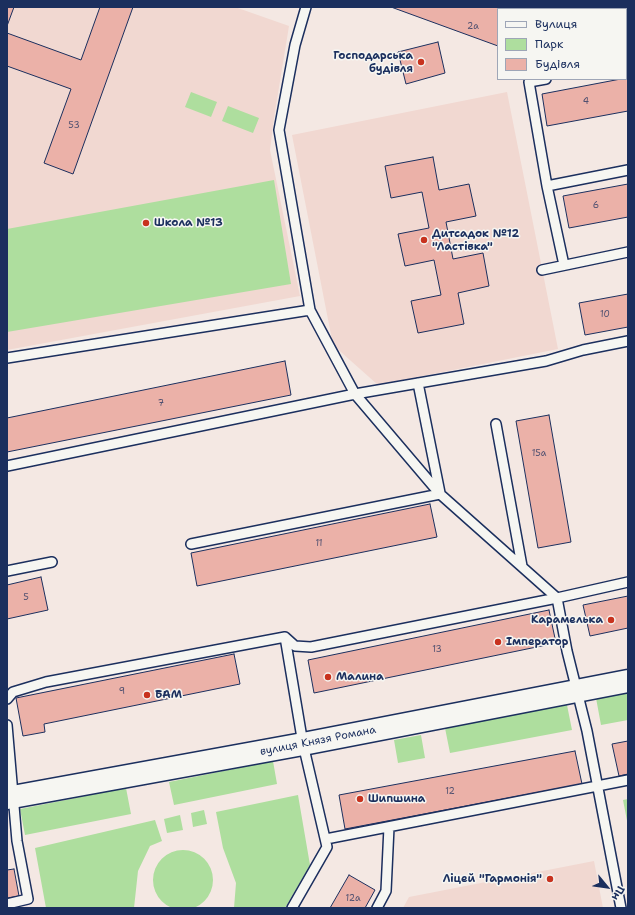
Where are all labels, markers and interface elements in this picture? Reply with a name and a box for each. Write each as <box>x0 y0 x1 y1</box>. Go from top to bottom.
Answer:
legend <box>497 8 627 80</box>
text: Вулиця <box>535 16 577 32</box>
house number: 2а <box>467 22 479 32</box>
text: Парк <box>535 36 563 52</box>
place label: Господарська будівля <box>333 49 413 75</box>
text: Будівля <box>535 56 580 72</box>
marker: Господарська будівля <box>416 57 426 67</box>
house number: 4 <box>583 97 589 107</box>
house number: 53 <box>68 121 80 131</box>
house number: 6 <box>593 201 599 211</box>
place label: Школа №13 <box>154 216 223 230</box>
marker: Школа №13 <box>141 218 151 228</box>
place label: Дитсадок №12 "Ластівка" <box>432 227 519 253</box>
marker: Дитсадок №12 "Ластівка" <box>419 235 429 245</box>
house number: 10 <box>600 310 610 320</box>
house number: 7 <box>158 399 164 409</box>
house number: 15а <box>532 449 546 459</box>
house number: 11 <box>315 539 323 549</box>
house number: 5 <box>23 593 29 603</box>
place label: Карамелька <box>531 613 603 627</box>
marker: Карамелька <box>606 615 616 625</box>
place label: Імператор <box>506 635 568 649</box>
marker: Імператор <box>493 637 503 647</box>
house number: 13 <box>432 645 442 655</box>
place label: Малина <box>336 670 384 684</box>
marker: Малина <box>323 672 333 682</box>
house number: 9 <box>119 687 125 697</box>
place label: БАМ <box>155 688 182 702</box>
marker: БАМ <box>142 690 152 700</box>
street label: вулиця Князя Романа <box>259 723 377 759</box>
house number: 12 <box>445 787 455 797</box>
place label: Шипшина <box>368 792 425 806</box>
marker: Шипшина <box>355 794 365 804</box>
north arrow <box>587 867 627 907</box>
place label: Ліцей "Гармонія" <box>443 872 542 886</box>
marker: Ліцей "Гармонія" <box>545 874 555 884</box>
text: Пн <box>608 883 628 903</box>
house number: 12а <box>345 894 361 904</box>

